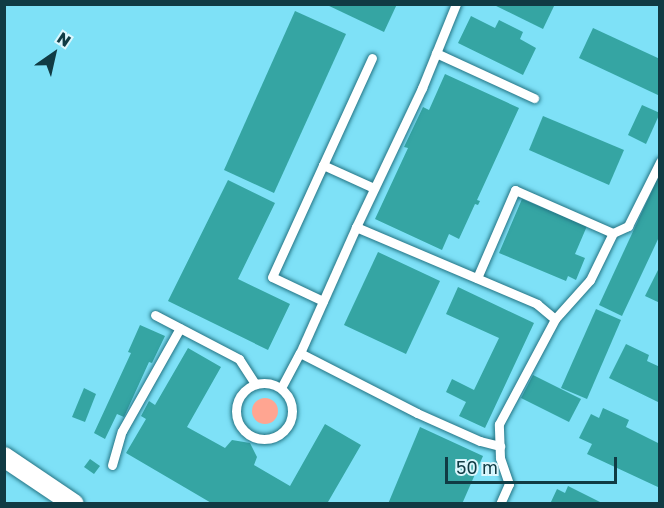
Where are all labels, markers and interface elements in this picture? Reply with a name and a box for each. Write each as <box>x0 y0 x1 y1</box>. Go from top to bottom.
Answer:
north arrow <box>24 24 84 84</box>
text: N <box>53 27 75 51</box>
scale bar <box>448 445 620 483</box>
text: 50 m <box>456 456 498 478</box>

